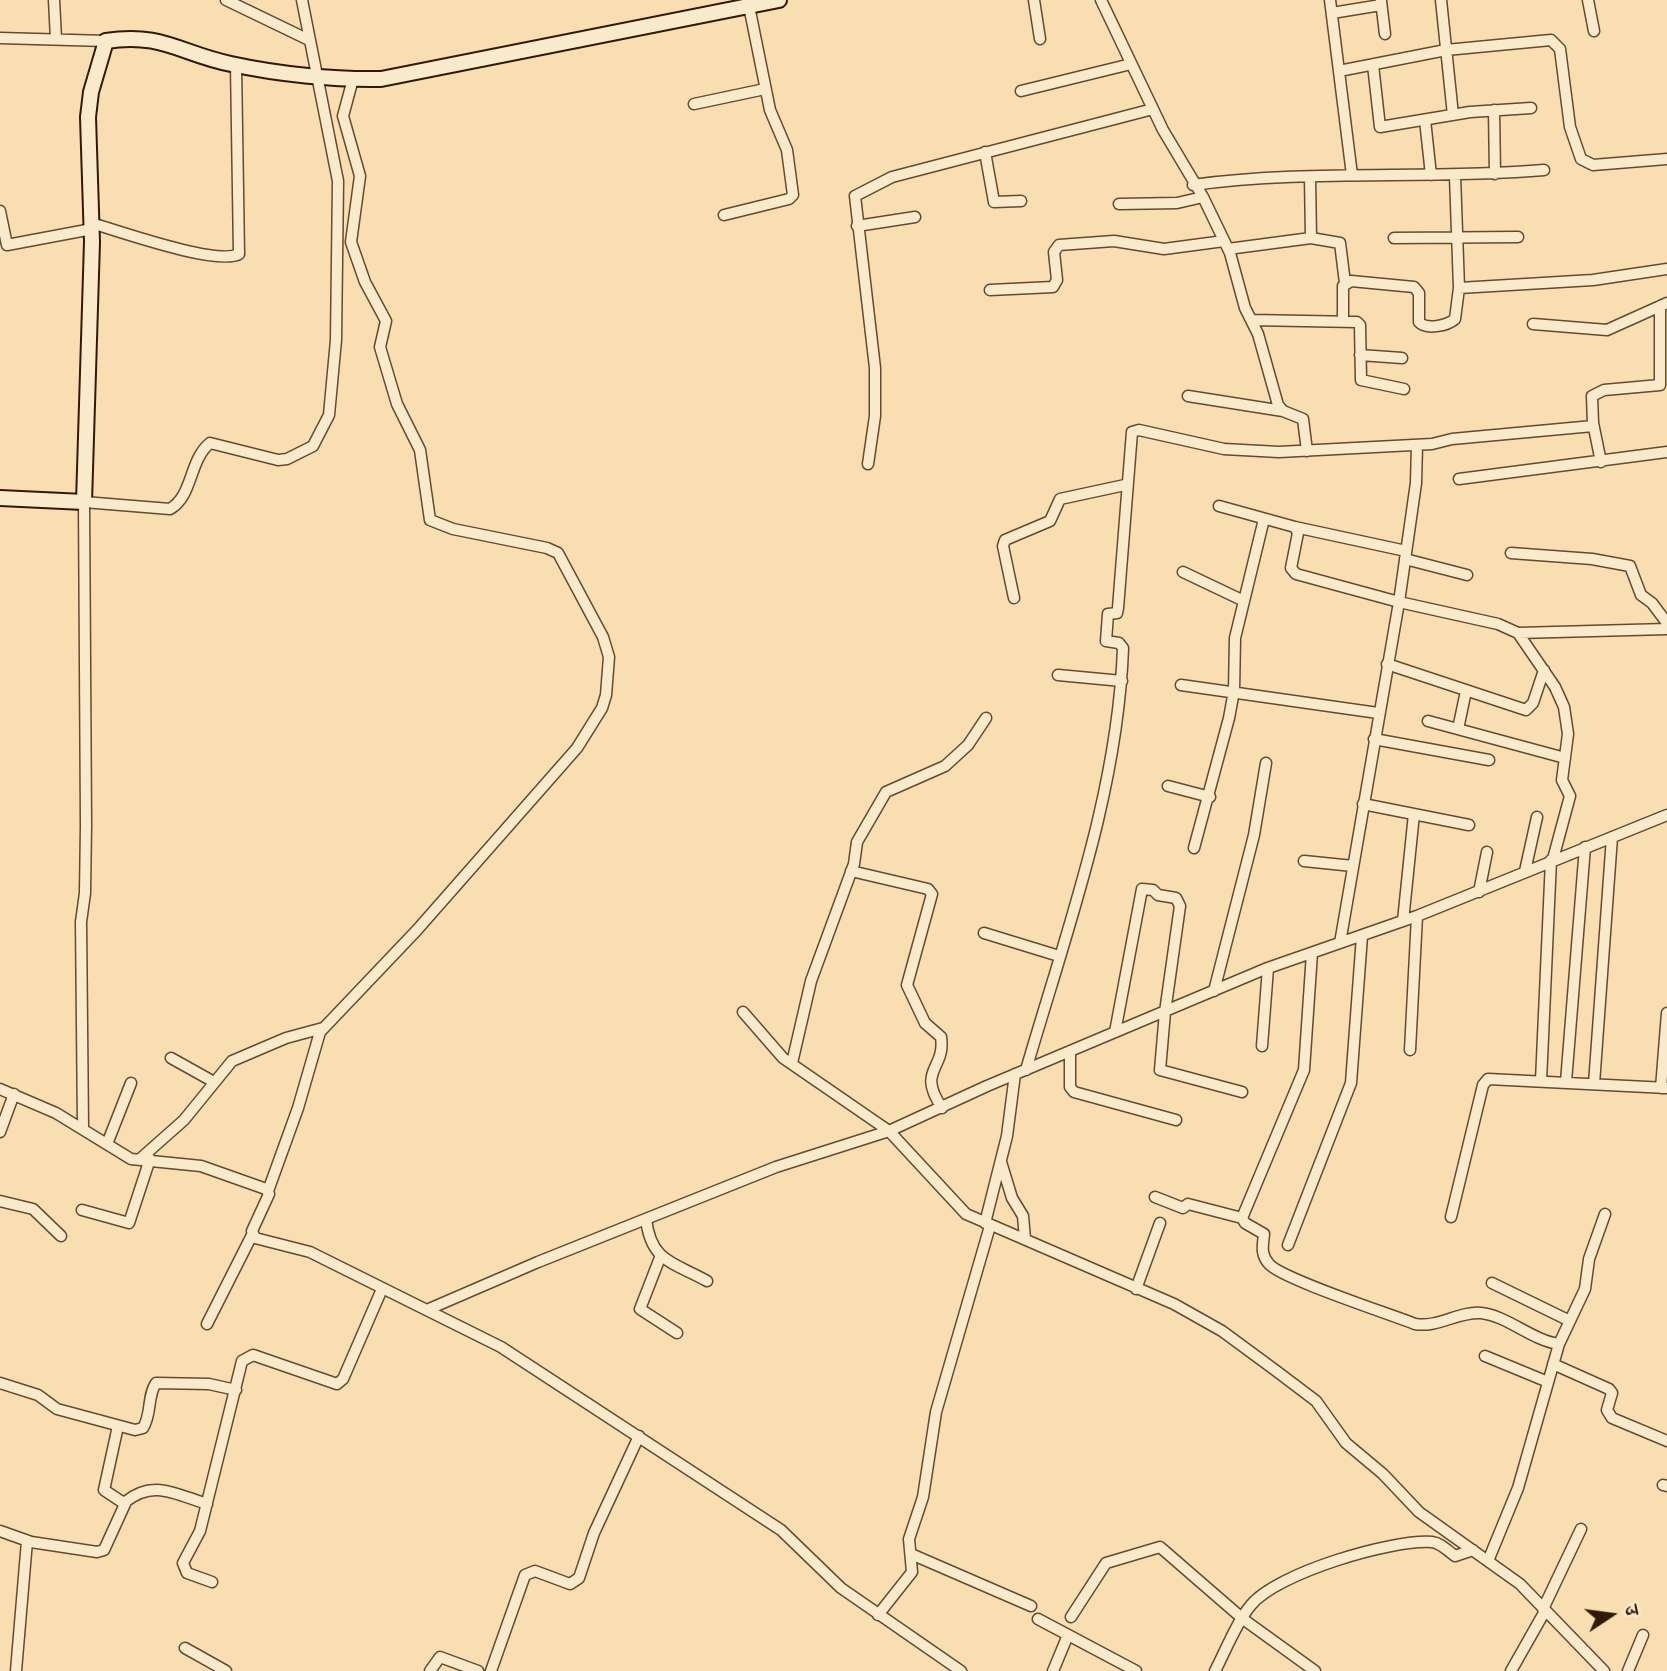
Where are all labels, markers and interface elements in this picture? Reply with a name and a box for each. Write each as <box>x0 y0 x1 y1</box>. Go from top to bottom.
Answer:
north arrow <box>1576 1580 1646 1650</box>
text: उ <box>1620 1603 1644 1617</box>

